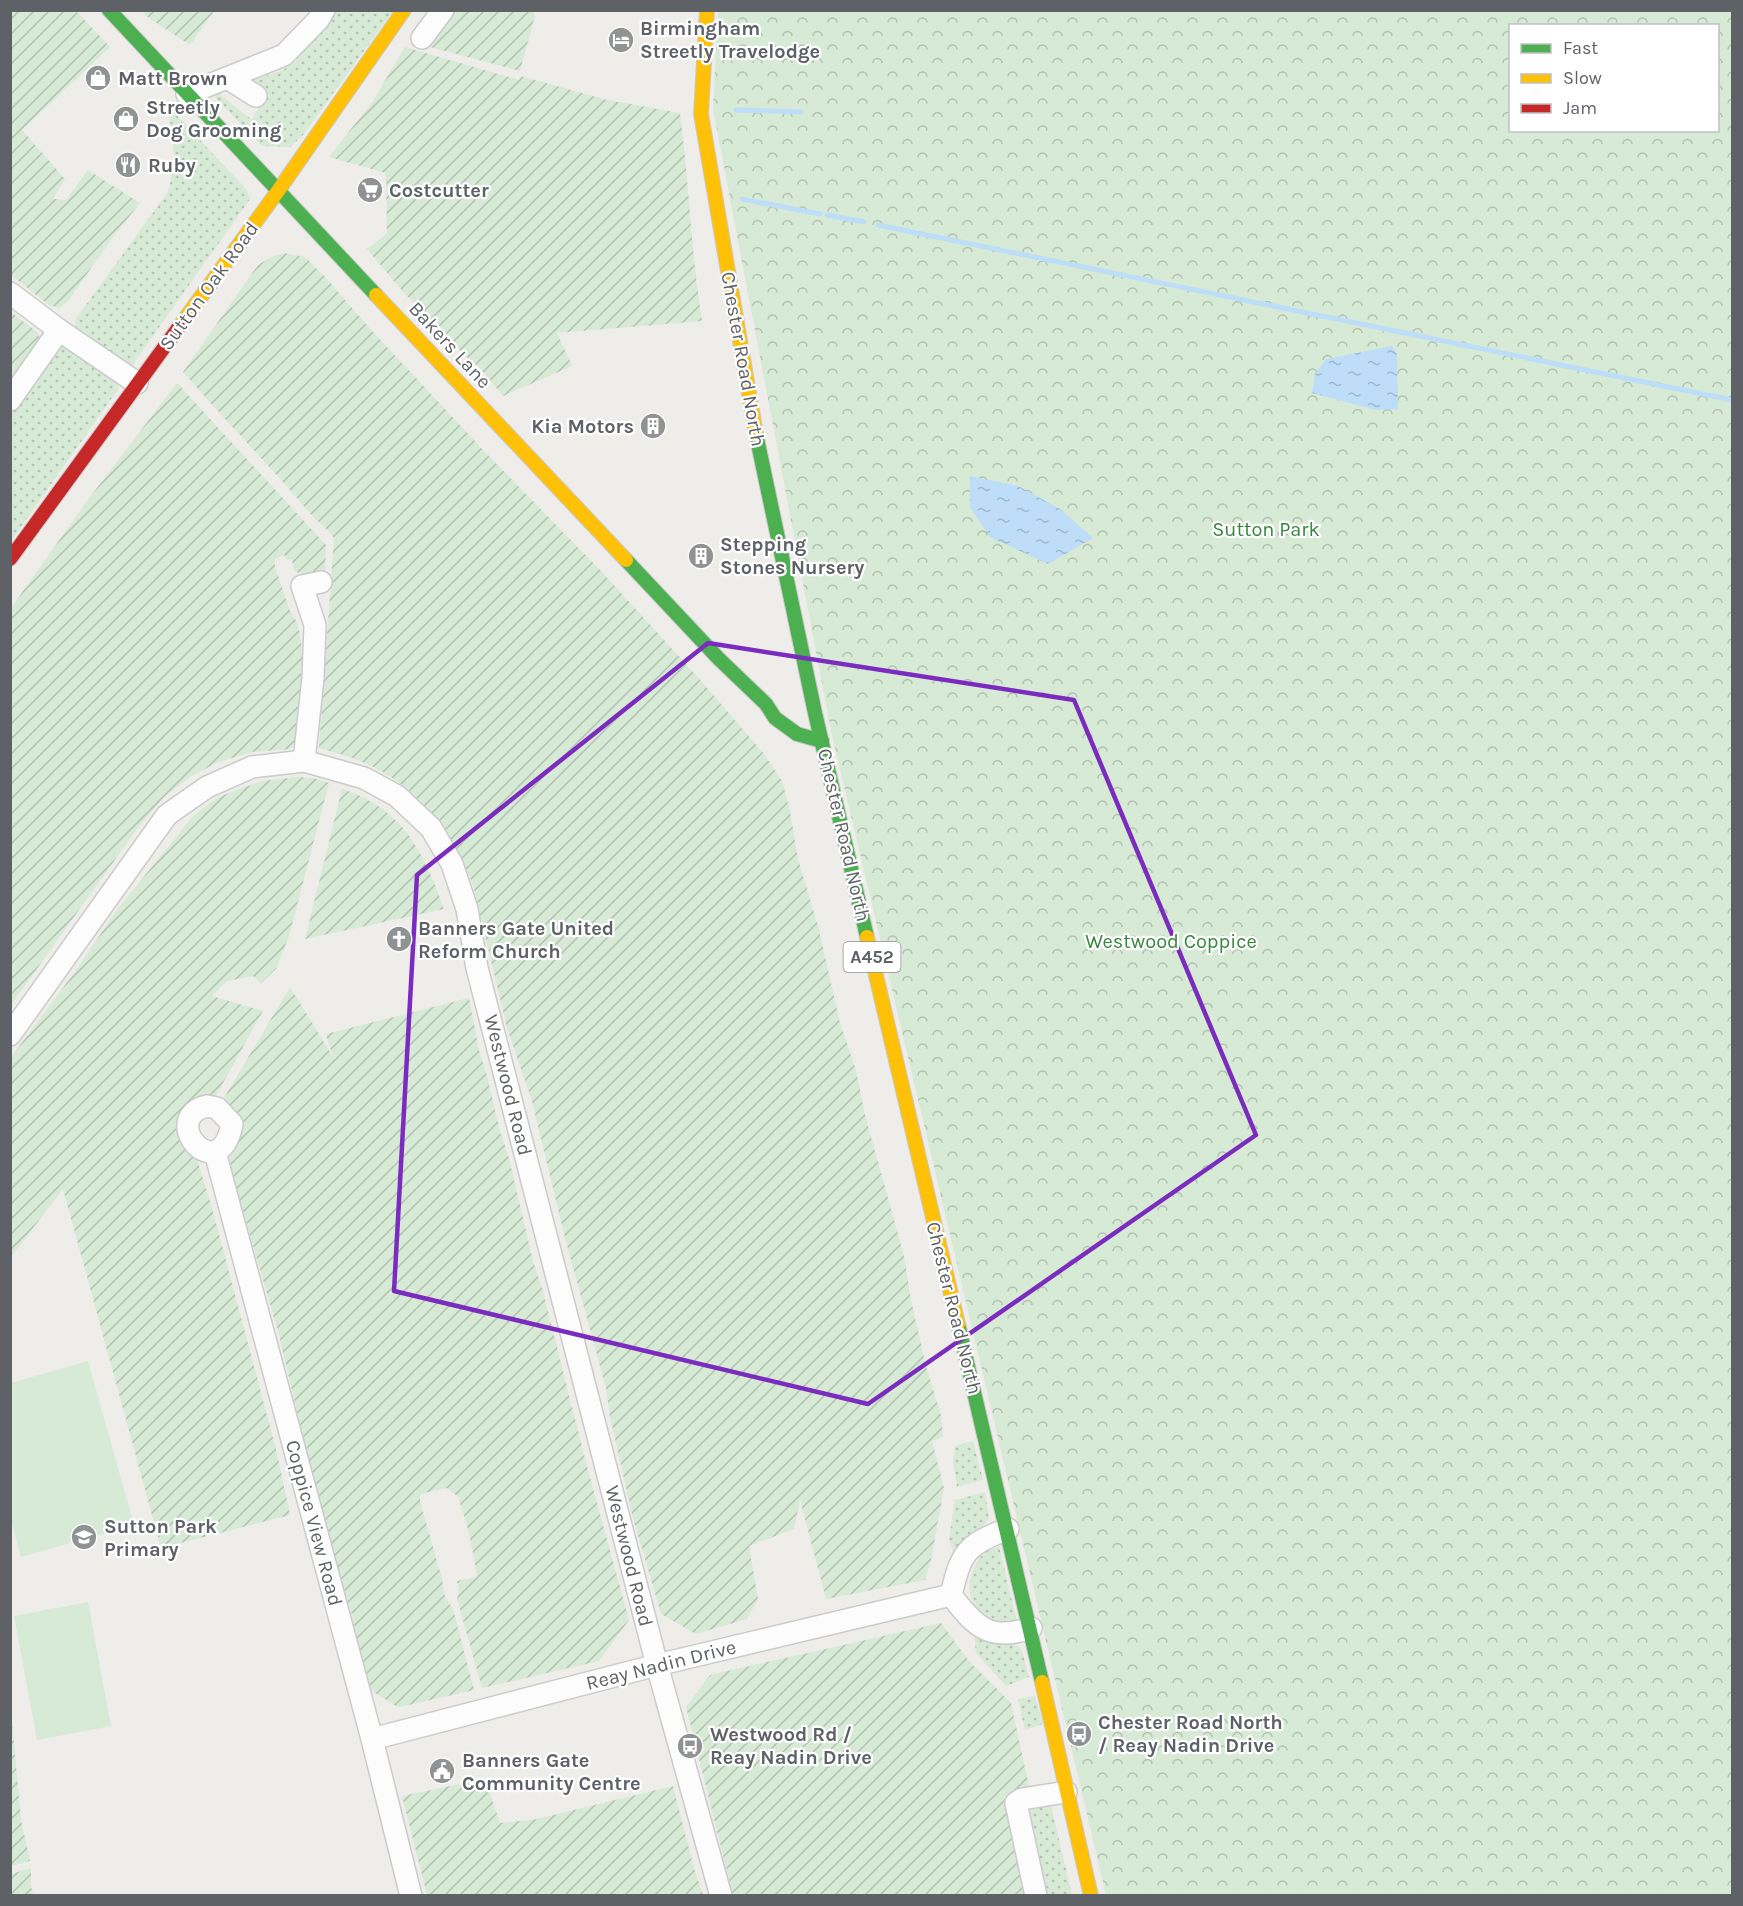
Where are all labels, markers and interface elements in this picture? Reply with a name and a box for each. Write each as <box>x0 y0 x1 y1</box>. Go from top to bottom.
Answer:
place label: Birmingham Streetly Travelodge <box>640 17 820 63</box>
legend <box>1509 24 1719 132</box>
hotel icon: Birmingham Streetly Travelodge <box>606 25 636 55</box>
text: Fast <box>1563 37 1598 59</box>
shop icon: Matt Brown <box>83 63 113 93</box>
place label: Matt Brown <box>118 67 228 90</box>
text: Slow <box>1563 67 1602 89</box>
place label: Streetly Dog Grooming <box>146 96 282 142</box>
text: Jam <box>1563 97 1597 119</box>
shop icon: Streetly Dog Grooming <box>111 104 141 134</box>
restaurant icon: Ruby <box>113 150 143 180</box>
place label: Ruby <box>148 154 196 177</box>
supermarket icon: Costcutter <box>355 175 385 205</box>
place label: Costcutter <box>389 179 489 202</box>
street label: Sutton Oak Road <box>155 217 263 355</box>
street label: Chester Road North <box>716 270 770 448</box>
street label: Bakers Lane <box>404 297 496 393</box>
building icon: Kia Motors <box>638 411 668 441</box>
place label: Kia Motors <box>531 415 634 438</box>
park label: Sutton Park <box>1212 518 1320 541</box>
place label: Stepping Stones Nursery <box>720 533 864 579</box>
building icon: Stepping Stones Nursery <box>686 541 716 571</box>
street label: Chester Road North <box>813 746 875 924</box>
place label: Banners Gate United Reform Church <box>418 917 614 963</box>
church icon: Banners Gate United Reform Church <box>384 924 414 954</box>
park label: Westwood Coppice <box>1085 930 1257 953</box>
road number: A452 <box>844 942 900 972</box>
street label: Westwood Road <box>479 1012 537 1158</box>
street label: Chester Road North <box>921 1219 987 1397</box>
street label: Coppice View Road <box>281 1438 347 1608</box>
street label: Westwood Road <box>600 1483 658 1629</box>
place label: Sutton Park Primary <box>104 1515 217 1561</box>
school or university icon: Sutton Park Primary <box>69 1522 99 1552</box>
street label: Reay Nadin Drive <box>584 1635 738 1695</box>
place label: Chester Road North / Reay Nadin Drive <box>1098 1711 1283 1757</box>
bus stop icon: Chester Road North / Reay Nadin Drive <box>1064 1719 1094 1749</box>
place label: Westwood Rd / Reay Nadin Drive <box>710 1723 872 1769</box>
bus stop icon: Westwood Rd / Reay Nadin Drive <box>675 1731 705 1761</box>
place label: Banners Gate Community Centre <box>462 1749 641 1795</box>
public building icon: Banners Gate Community Centre <box>427 1756 457 1786</box>

